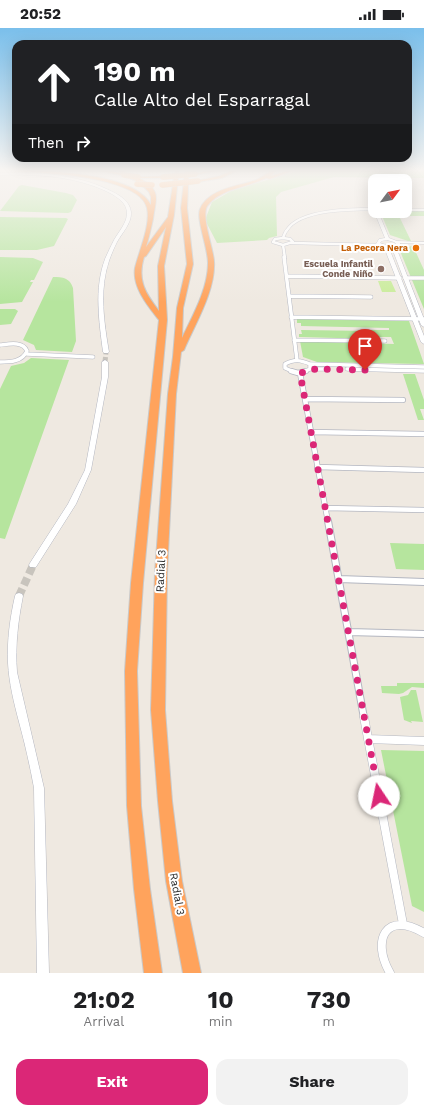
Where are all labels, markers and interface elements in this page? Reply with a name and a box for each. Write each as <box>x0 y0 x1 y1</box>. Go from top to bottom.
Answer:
text: 20:52 <box>20 5 61 23</box>
text: 190 m <box>94 55 176 88</box>
icon: ahead <box>28 56 80 108</box>
text: Calle Alto del Esparragal <box>94 89 310 110</box>
icon: right <box>72 132 94 154</box>
text: Then <box>28 134 64 152</box>
north arrow <box>368 174 412 218</box>
map controls <box>368 174 412 218</box>
place label: La Pecora Nera <box>341 243 409 253</box>
marker: La Pecora Nera <box>411 243 421 253</box>
place label: Escuela Infantil Conde Niño <box>304 259 374 279</box>
marker: Escuela Infantil Conde Niño <box>376 264 386 274</box>
pin <box>348 329 382 370</box>
icon: arrive <box>354 335 376 357</box>
street label: Radial 3 <box>153 549 169 593</box>
position arrow <box>358 775 400 817</box>
street label: Radial 3 <box>167 872 187 916</box>
text: 21:02 <box>73 986 135 1014</box>
text: 10 <box>208 986 234 1014</box>
text: 730 <box>307 986 351 1014</box>
text: Arrival <box>84 1014 124 1029</box>
text: min <box>209 1014 233 1029</box>
text: m <box>323 1014 335 1029</box>
button: Exit <box>16 1059 208 1105</box>
button: Share <box>216 1059 408 1105</box>

